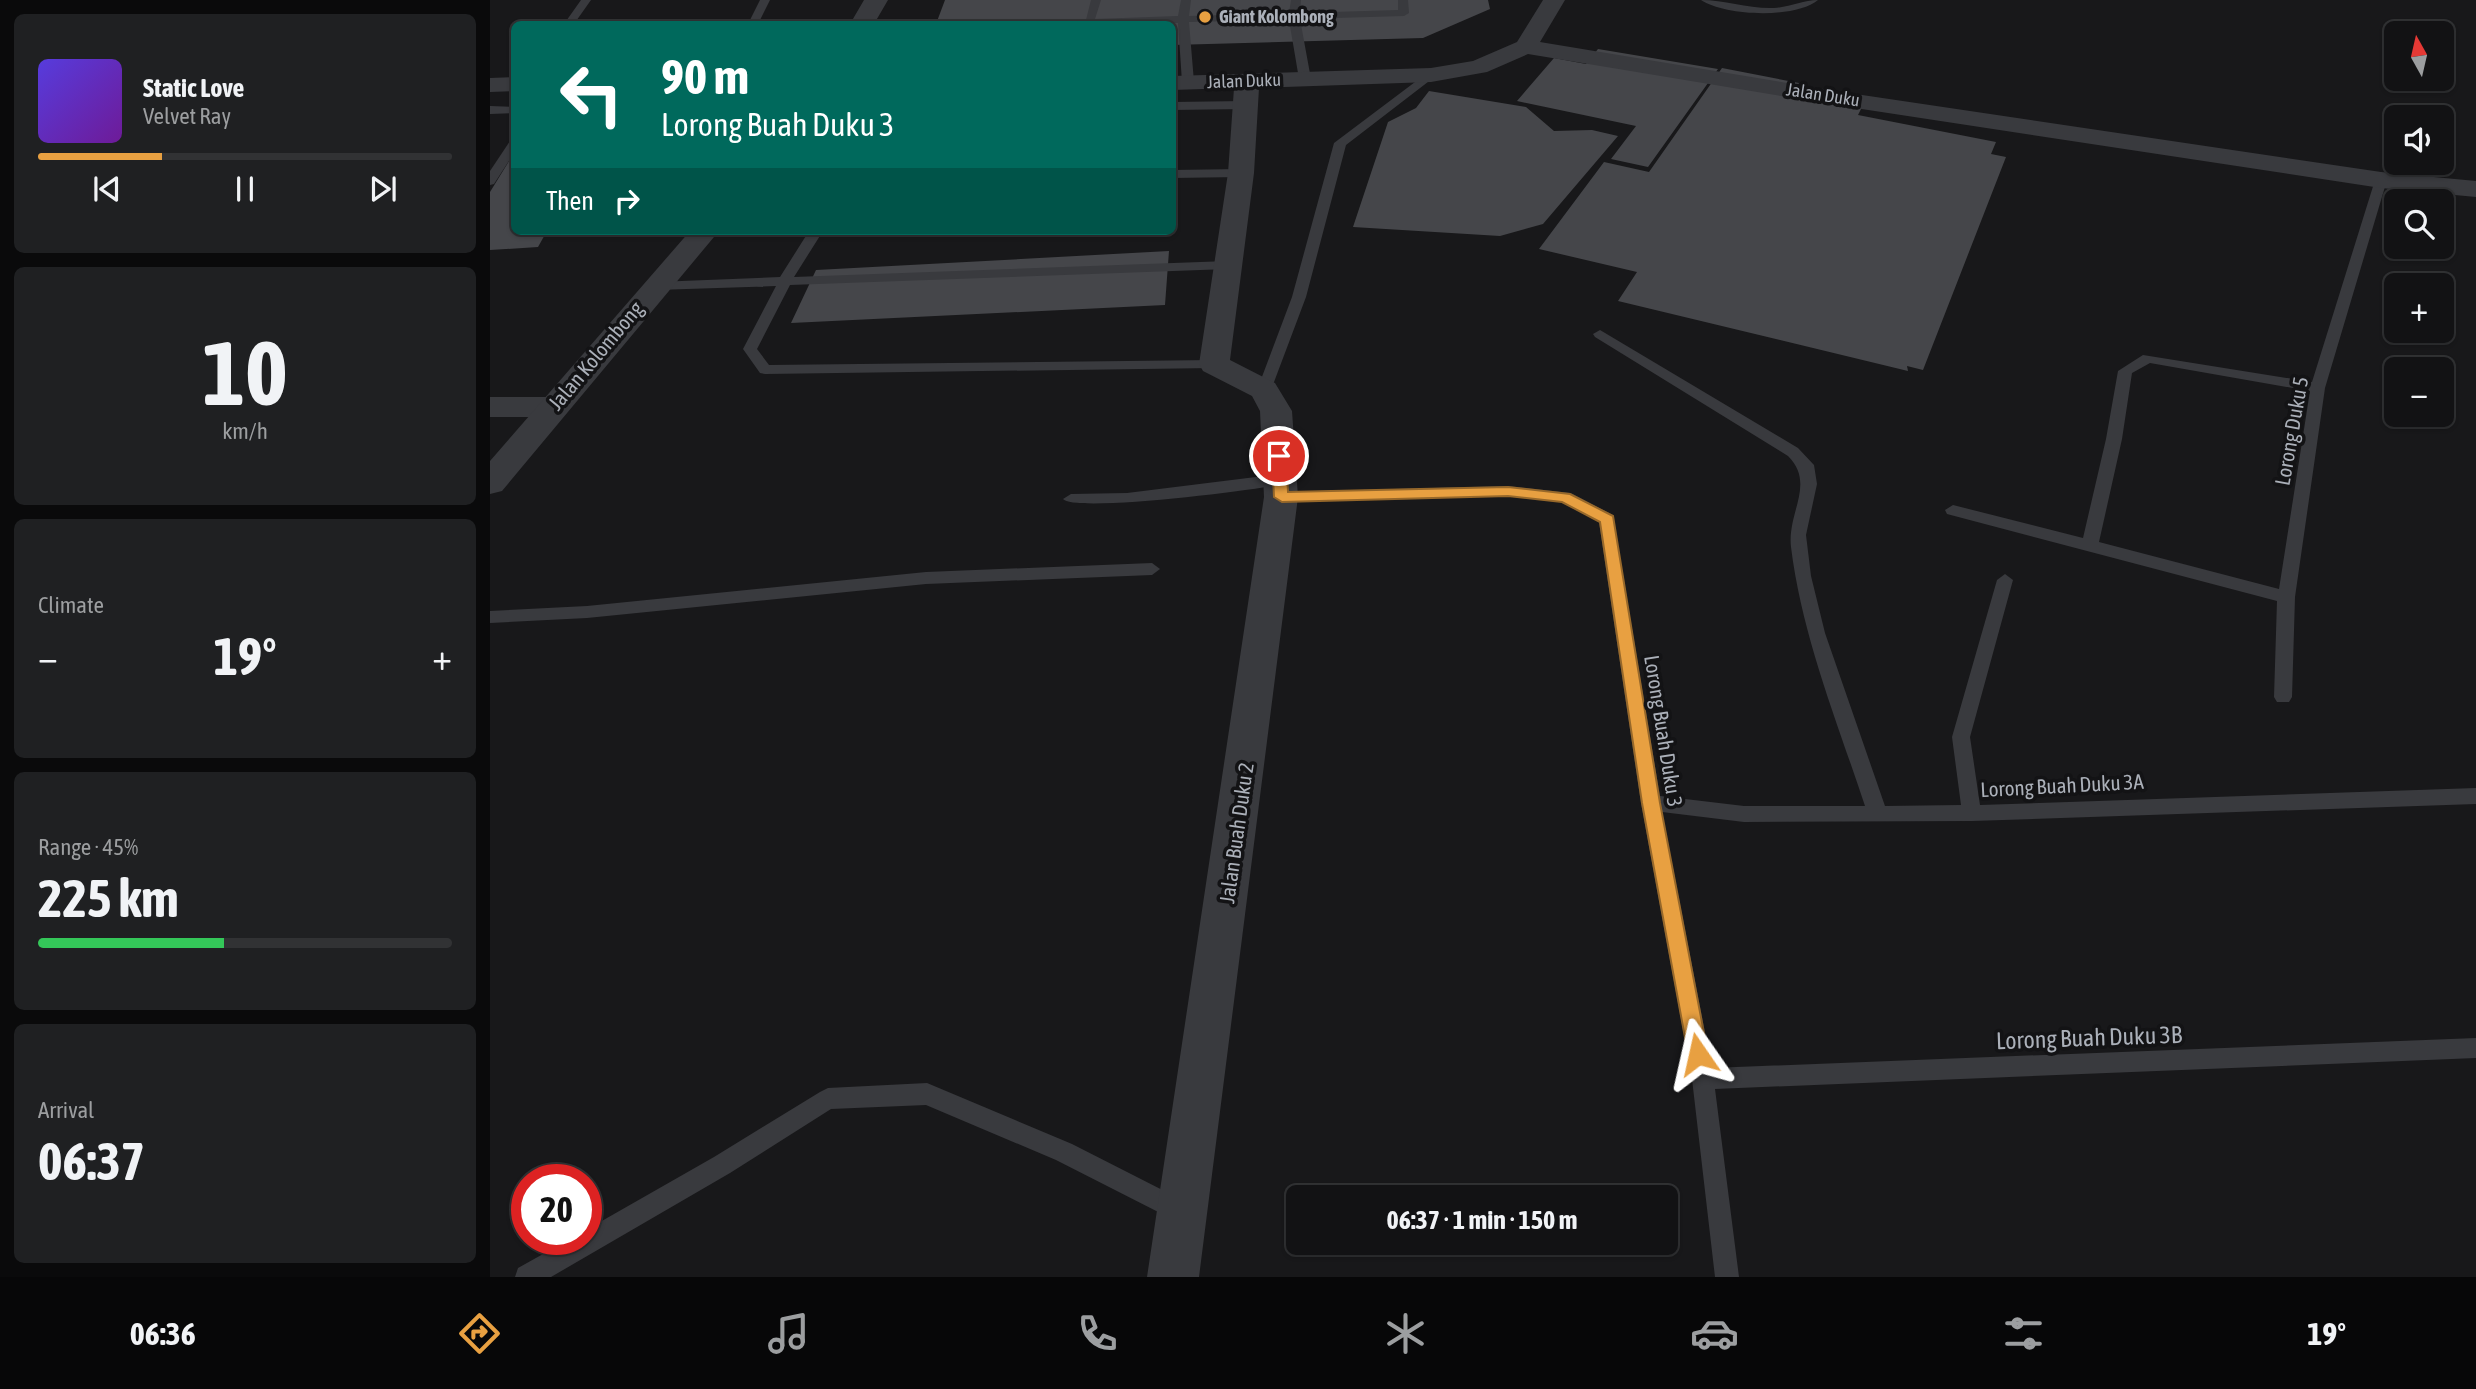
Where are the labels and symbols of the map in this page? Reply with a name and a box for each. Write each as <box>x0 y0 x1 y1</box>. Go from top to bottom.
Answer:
place label: Giant Kolombong <box>1219 6 1334 27</box>
marker: Giant Kolombong <box>1197 9 1213 25</box>
north arrow <box>2384 21 2454 91</box>
street label: Jalan Duku <box>1207 69 1281 92</box>
street label: Jalan Duku <box>1785 78 1861 111</box>
street label: Jalan Kolombong <box>543 296 647 414</box>
street label: Lorong Duku 5 <box>2270 374 2312 487</box>
pin <box>1249 426 1309 486</box>
street label: Lorong Buah Duku 3 <box>1640 653 1688 808</box>
street label: Jalan Buah Duku 2 <box>1214 761 1258 905</box>
street label: Lorong Buah Duku 3A <box>1980 769 2145 801</box>
position arrow <box>1661 1017 1735 1091</box>
street label: Lorong Buah Duku 3B <box>1995 1021 2183 1054</box>
speed limit sign: 20 <box>511 1164 602 1255</box>

